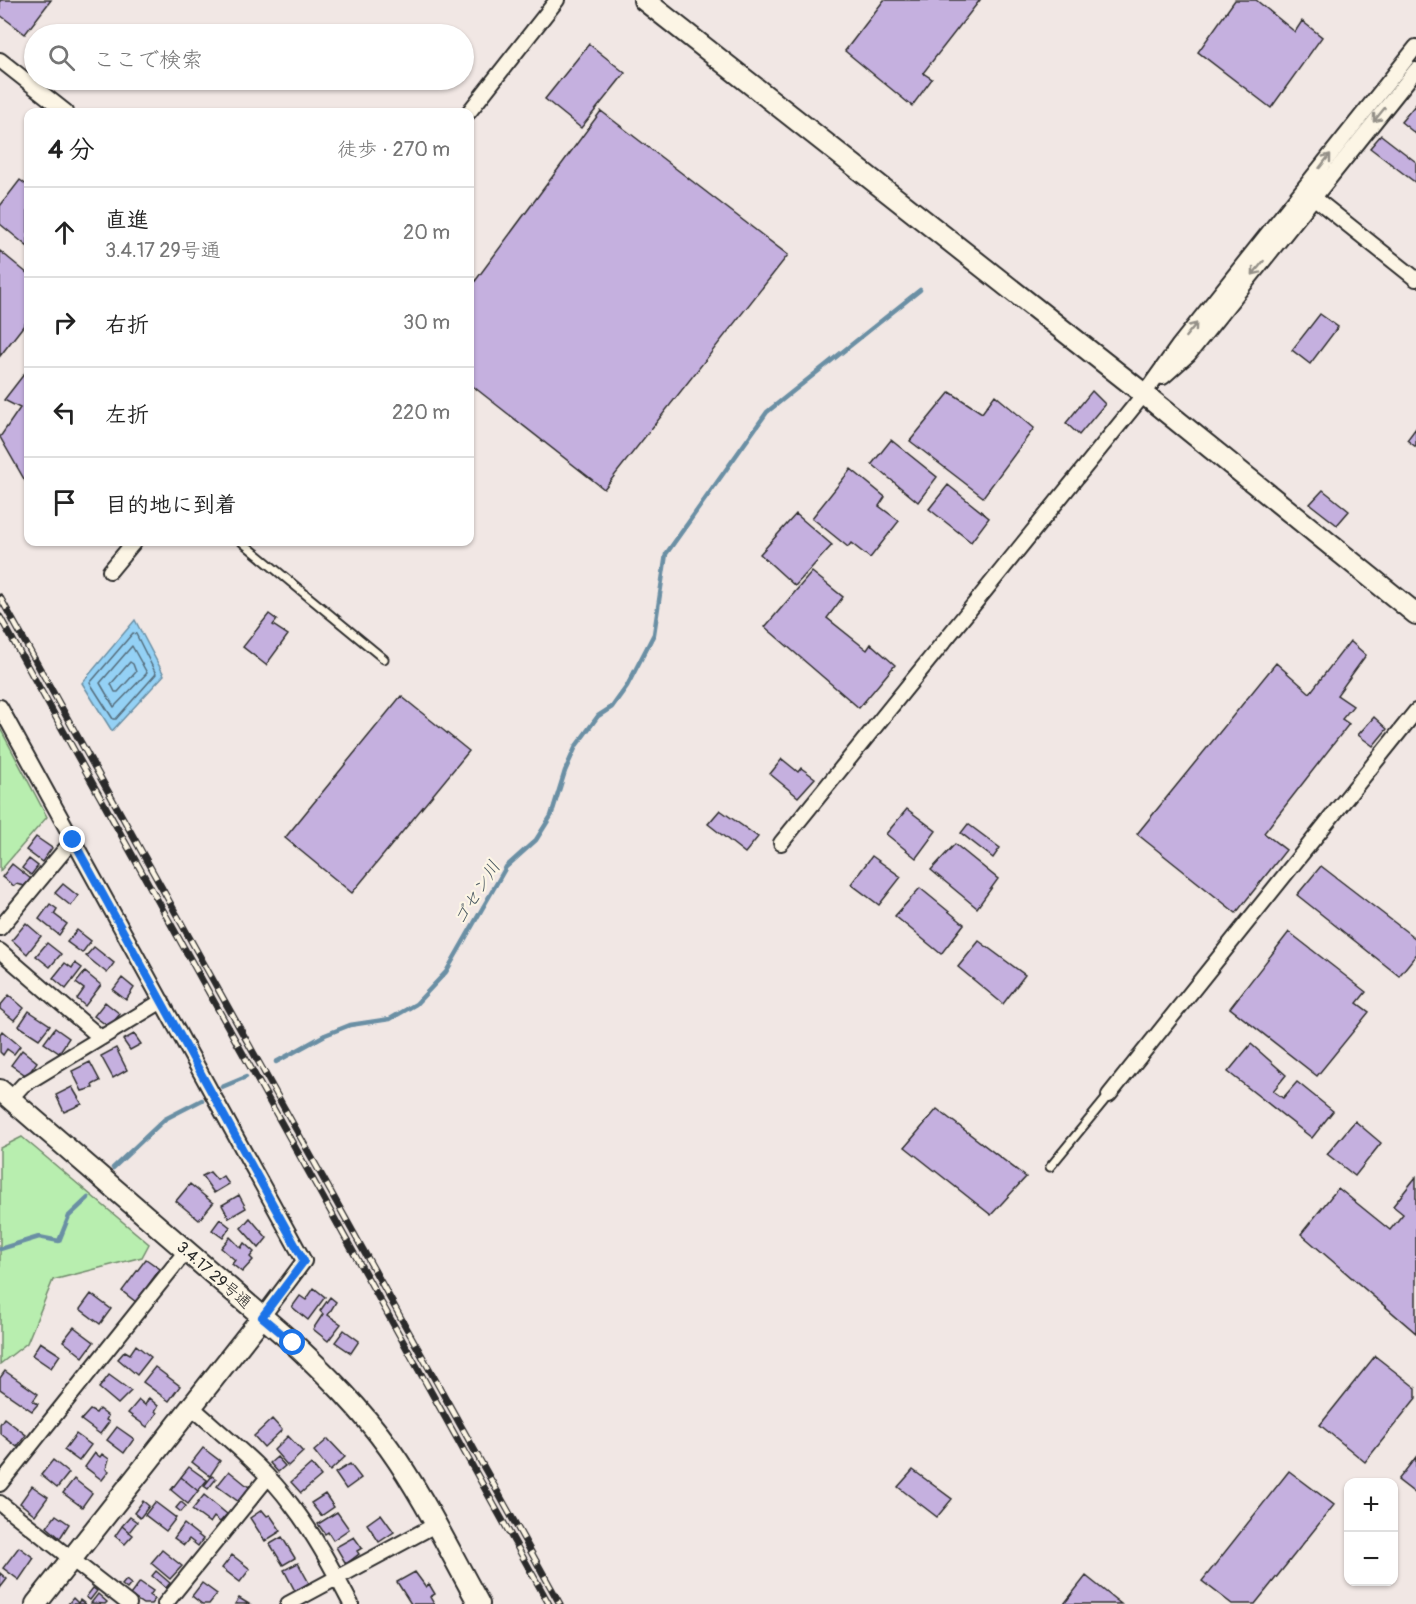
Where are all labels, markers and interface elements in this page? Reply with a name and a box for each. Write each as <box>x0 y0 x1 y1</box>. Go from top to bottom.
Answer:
search box <box>24 24 474 90</box>
icon: search <box>45 41 78 74</box>
text: ここで検索 <box>93 46 203 74</box>
one-way arrow <box>1373 107 1386 123</box>
text: 4 分 <box>48 134 95 166</box>
text: 徒歩 · 270 m <box>337 137 450 162</box>
one-way arrow <box>1319 153 1332 169</box>
text: 直進 <box>105 206 149 234</box>
icon: ahead <box>48 216 81 249</box>
text: 20 m <box>403 220 450 245</box>
text: 3.4.17 29号通 <box>105 238 221 263</box>
one-way arrow <box>1251 259 1264 275</box>
icon: right <box>48 306 81 339</box>
text: 30 m <box>403 310 450 335</box>
text: 右折 <box>105 311 149 339</box>
one-way arrow <box>1184 322 1197 338</box>
icon: left <box>48 396 81 429</box>
text: 220 m <box>392 400 450 425</box>
text: 左折 <box>105 401 149 429</box>
icon: arrive <box>48 486 81 519</box>
text: 目的地に到着 <box>105 491 237 519</box>
route end <box>59 826 85 852</box>
water label: ゴセン川 <box>448 856 506 930</box>
street label: 3.4.17 29号通 <box>172 1237 256 1313</box>
route start <box>279 1329 305 1355</box>
map controls <box>1344 1478 1398 1586</box>
button: + <box>1344 1478 1398 1532</box>
button: − <box>1344 1532 1398 1586</box>

